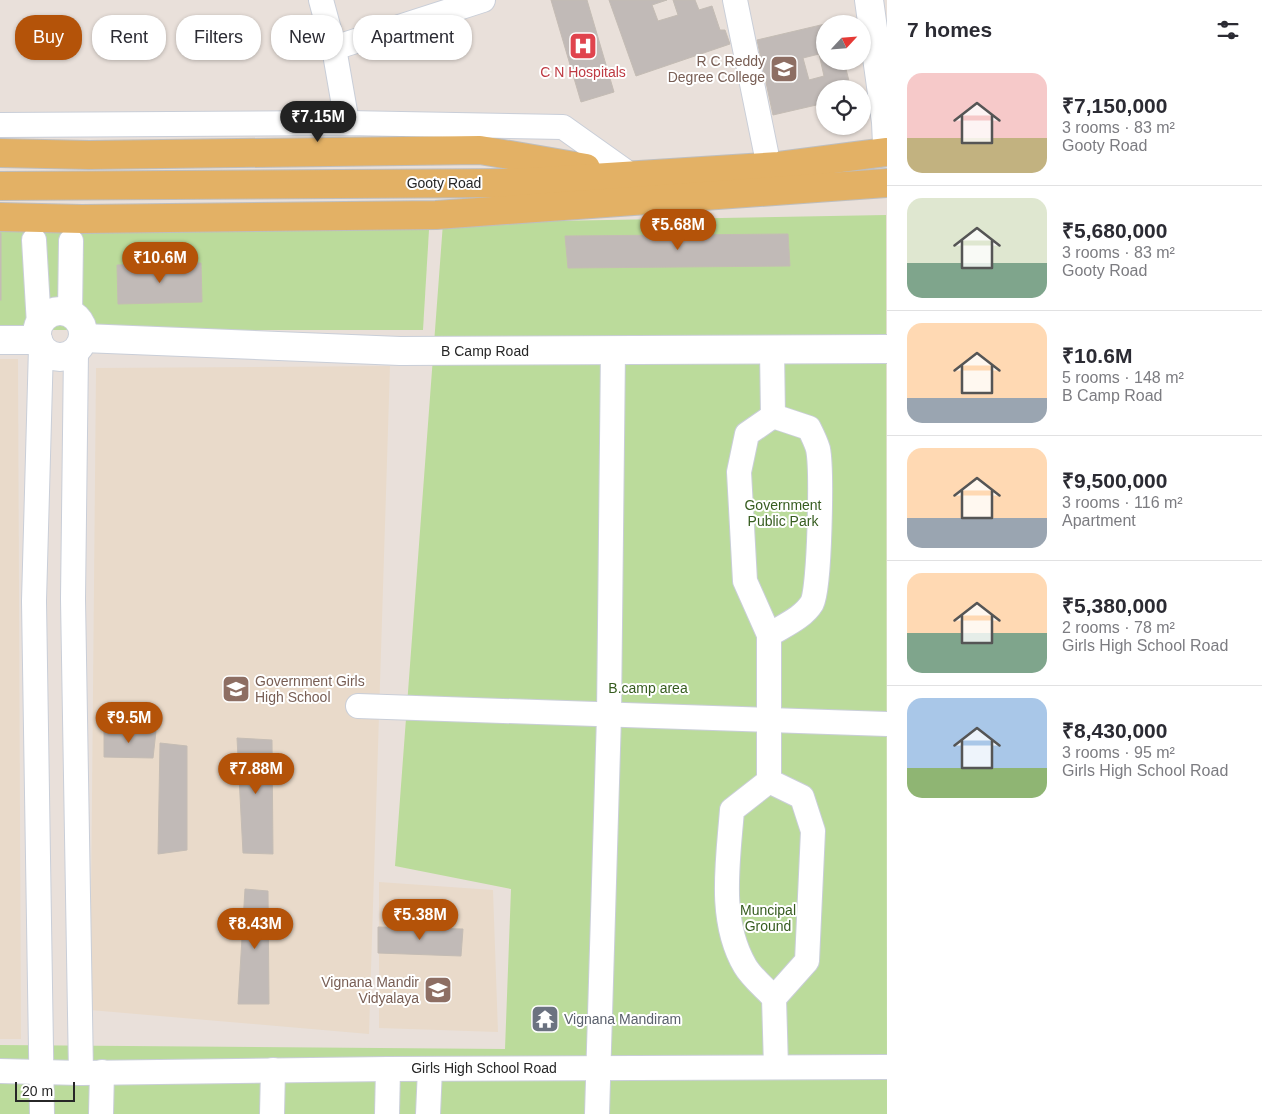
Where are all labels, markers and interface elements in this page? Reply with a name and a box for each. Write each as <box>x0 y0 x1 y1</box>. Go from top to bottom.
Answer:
chip: Buy <box>15 15 82 60</box>
chip: Rent <box>92 15 166 60</box>
chip: Filters <box>176 15 261 60</box>
chip: New <box>271 15 343 60</box>
chip: Apartment <box>353 15 472 60</box>
north arrow <box>816 15 871 70</box>
map controls <box>816 15 871 135</box>
icon: filters <box>1214 16 1242 44</box>
text: 7 homes <box>907 18 992 41</box>
hospital icon: C N Hospitals <box>568 31 598 61</box>
place label: R C Reddy Degree College <box>668 53 765 85</box>
school or university icon: R C Reddy Degree College <box>769 54 799 84</box>
place label: C N Hospitals <box>540 64 626 80</box>
button: locate <box>816 80 871 135</box>
icon: home <box>947 93 1007 153</box>
text: ₹7,150,000 <box>1062 94 1167 117</box>
pin: ₹7.15M <box>277 100 359 143</box>
text: ₹7.15M <box>291 108 345 125</box>
text: 3 rooms · 83 m² <box>1062 119 1175 136</box>
text: Gooty Road <box>1062 137 1147 154</box>
street label: Gooty Road <box>407 175 481 191</box>
pin: ₹5.68M <box>637 208 719 251</box>
text: ₹5.68M <box>651 216 705 233</box>
icon: home <box>947 218 1007 278</box>
text: ₹5,680,000 <box>1062 219 1167 242</box>
pin: ₹10.6M <box>119 242 201 284</box>
text: 3 rooms · 83 m² <box>1062 244 1175 261</box>
text: ₹10.6M <box>133 249 187 266</box>
text: Gooty Road <box>1062 262 1147 279</box>
street label: B Camp Road <box>441 343 529 359</box>
icon: home <box>947 343 1007 403</box>
text: ₹10.6M <box>1062 344 1132 367</box>
text: 5 rooms · 148 m² <box>1062 369 1184 386</box>
text: B Camp Road <box>1062 387 1163 404</box>
icon: home <box>947 468 1007 528</box>
text: ₹9,500,000 <box>1062 469 1167 492</box>
text: 3 rooms · 116 m² <box>1062 494 1183 511</box>
park label: Government Public Park <box>744 497 822 529</box>
text: Apartment <box>1062 512 1136 529</box>
icon: home <box>947 593 1007 653</box>
text: ₹5,380,000 <box>1062 594 1167 617</box>
text: 2 rooms · 78 m² <box>1062 619 1175 636</box>
text: Girls High School Road <box>1062 637 1228 654</box>
place label: Government Girls High School <box>255 673 365 705</box>
school or university icon: Government Girls High School <box>221 674 251 704</box>
park label: B.camp area <box>608 680 688 696</box>
pin: ₹9.5M <box>94 702 164 744</box>
text: ₹9.5M <box>107 709 151 726</box>
icon: home <box>947 718 1007 778</box>
text: ₹8,430,000 <box>1062 719 1167 742</box>
text: 3 rooms · 95 m² <box>1062 744 1175 761</box>
pin: ₹7.88M <box>215 752 297 795</box>
text: ₹7.88M <box>229 760 283 777</box>
text: Girls High School Road <box>1062 762 1228 779</box>
pin: ₹5.38M <box>379 898 461 941</box>
park label: Muncipal Ground <box>740 902 796 934</box>
text: ₹5.38M <box>393 906 447 923</box>
pin: ₹8.43M <box>214 908 296 950</box>
text: ₹8.43M <box>228 915 282 932</box>
place label: Vignana Mandir Vidyalaya <box>321 974 419 1006</box>
school or university icon: Vignana Mandir Vidyalaya <box>423 975 453 1005</box>
temple icon: Vignana Mandiram <box>530 1004 560 1034</box>
place label: Vignana Mandiram <box>564 1011 681 1027</box>
street label: Girls High School Road <box>411 1060 557 1076</box>
scale bar <box>15 1079 75 1102</box>
text: 20 m <box>22 1083 53 1099</box>

